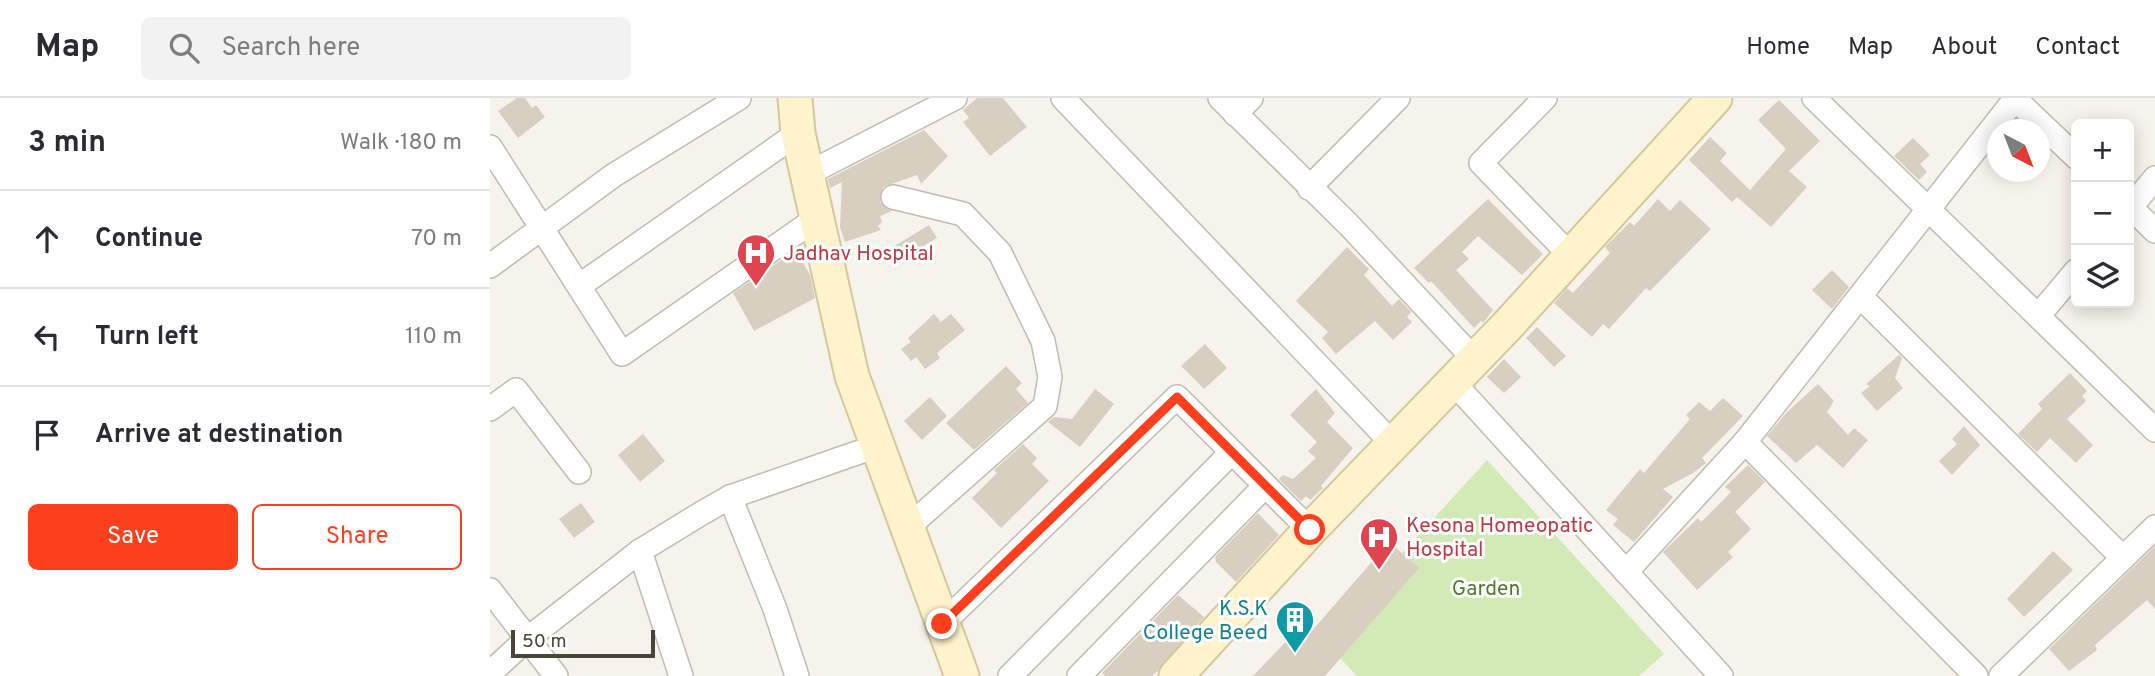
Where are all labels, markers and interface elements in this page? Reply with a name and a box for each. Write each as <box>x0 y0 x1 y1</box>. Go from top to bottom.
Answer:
search box <box>141 17 631 80</box>
text: Map <box>35 27 99 69</box>
icon: search <box>165 29 203 67</box>
text: Search here <box>221 32 360 65</box>
text: Home <box>1746 33 1810 63</box>
text: Map <box>1848 33 1893 63</box>
text: About <box>1931 33 1997 63</box>
text: Contact <box>2035 33 2120 63</box>
north arrow <box>1987 119 2050 182</box>
map controls <box>2071 119 2134 308</box>
button: + <box>2071 119 2134 182</box>
text: 3 min <box>28 125 106 162</box>
text: Walk · 180 m <box>340 129 462 158</box>
button: − <box>2071 182 2134 245</box>
icon: ahead <box>28 220 66 258</box>
text: Continue <box>95 223 203 256</box>
text: 70 m <box>411 225 462 254</box>
hospital icon: Jadhav Hospital <box>735 232 777 287</box>
place label: Jadhav Hospital <box>783 241 934 268</box>
button: layers <box>2071 245 2134 308</box>
icon: left <box>28 318 66 356</box>
text: Turn left <box>95 321 199 354</box>
text: 110 m <box>405 323 462 352</box>
icon: arrive <box>28 416 66 454</box>
text: Arrive at destination <box>95 419 343 452</box>
button: Save <box>28 504 238 570</box>
button: Share <box>252 504 462 570</box>
place label: Kesona Homeopatic Hospital <box>1406 513 1594 564</box>
route start <box>1294 514 1325 545</box>
hospital icon: Kesona Homeopatic Hospital <box>1358 516 1400 571</box>
park label: Garden <box>1452 576 1520 603</box>
place label: K.S.K College Beed <box>1143 596 1268 647</box>
building icon: K.S.K College Beed <box>1274 599 1316 654</box>
route end <box>926 608 957 639</box>
scale bar <box>511 627 654 659</box>
text: 50 m <box>522 630 567 654</box>

